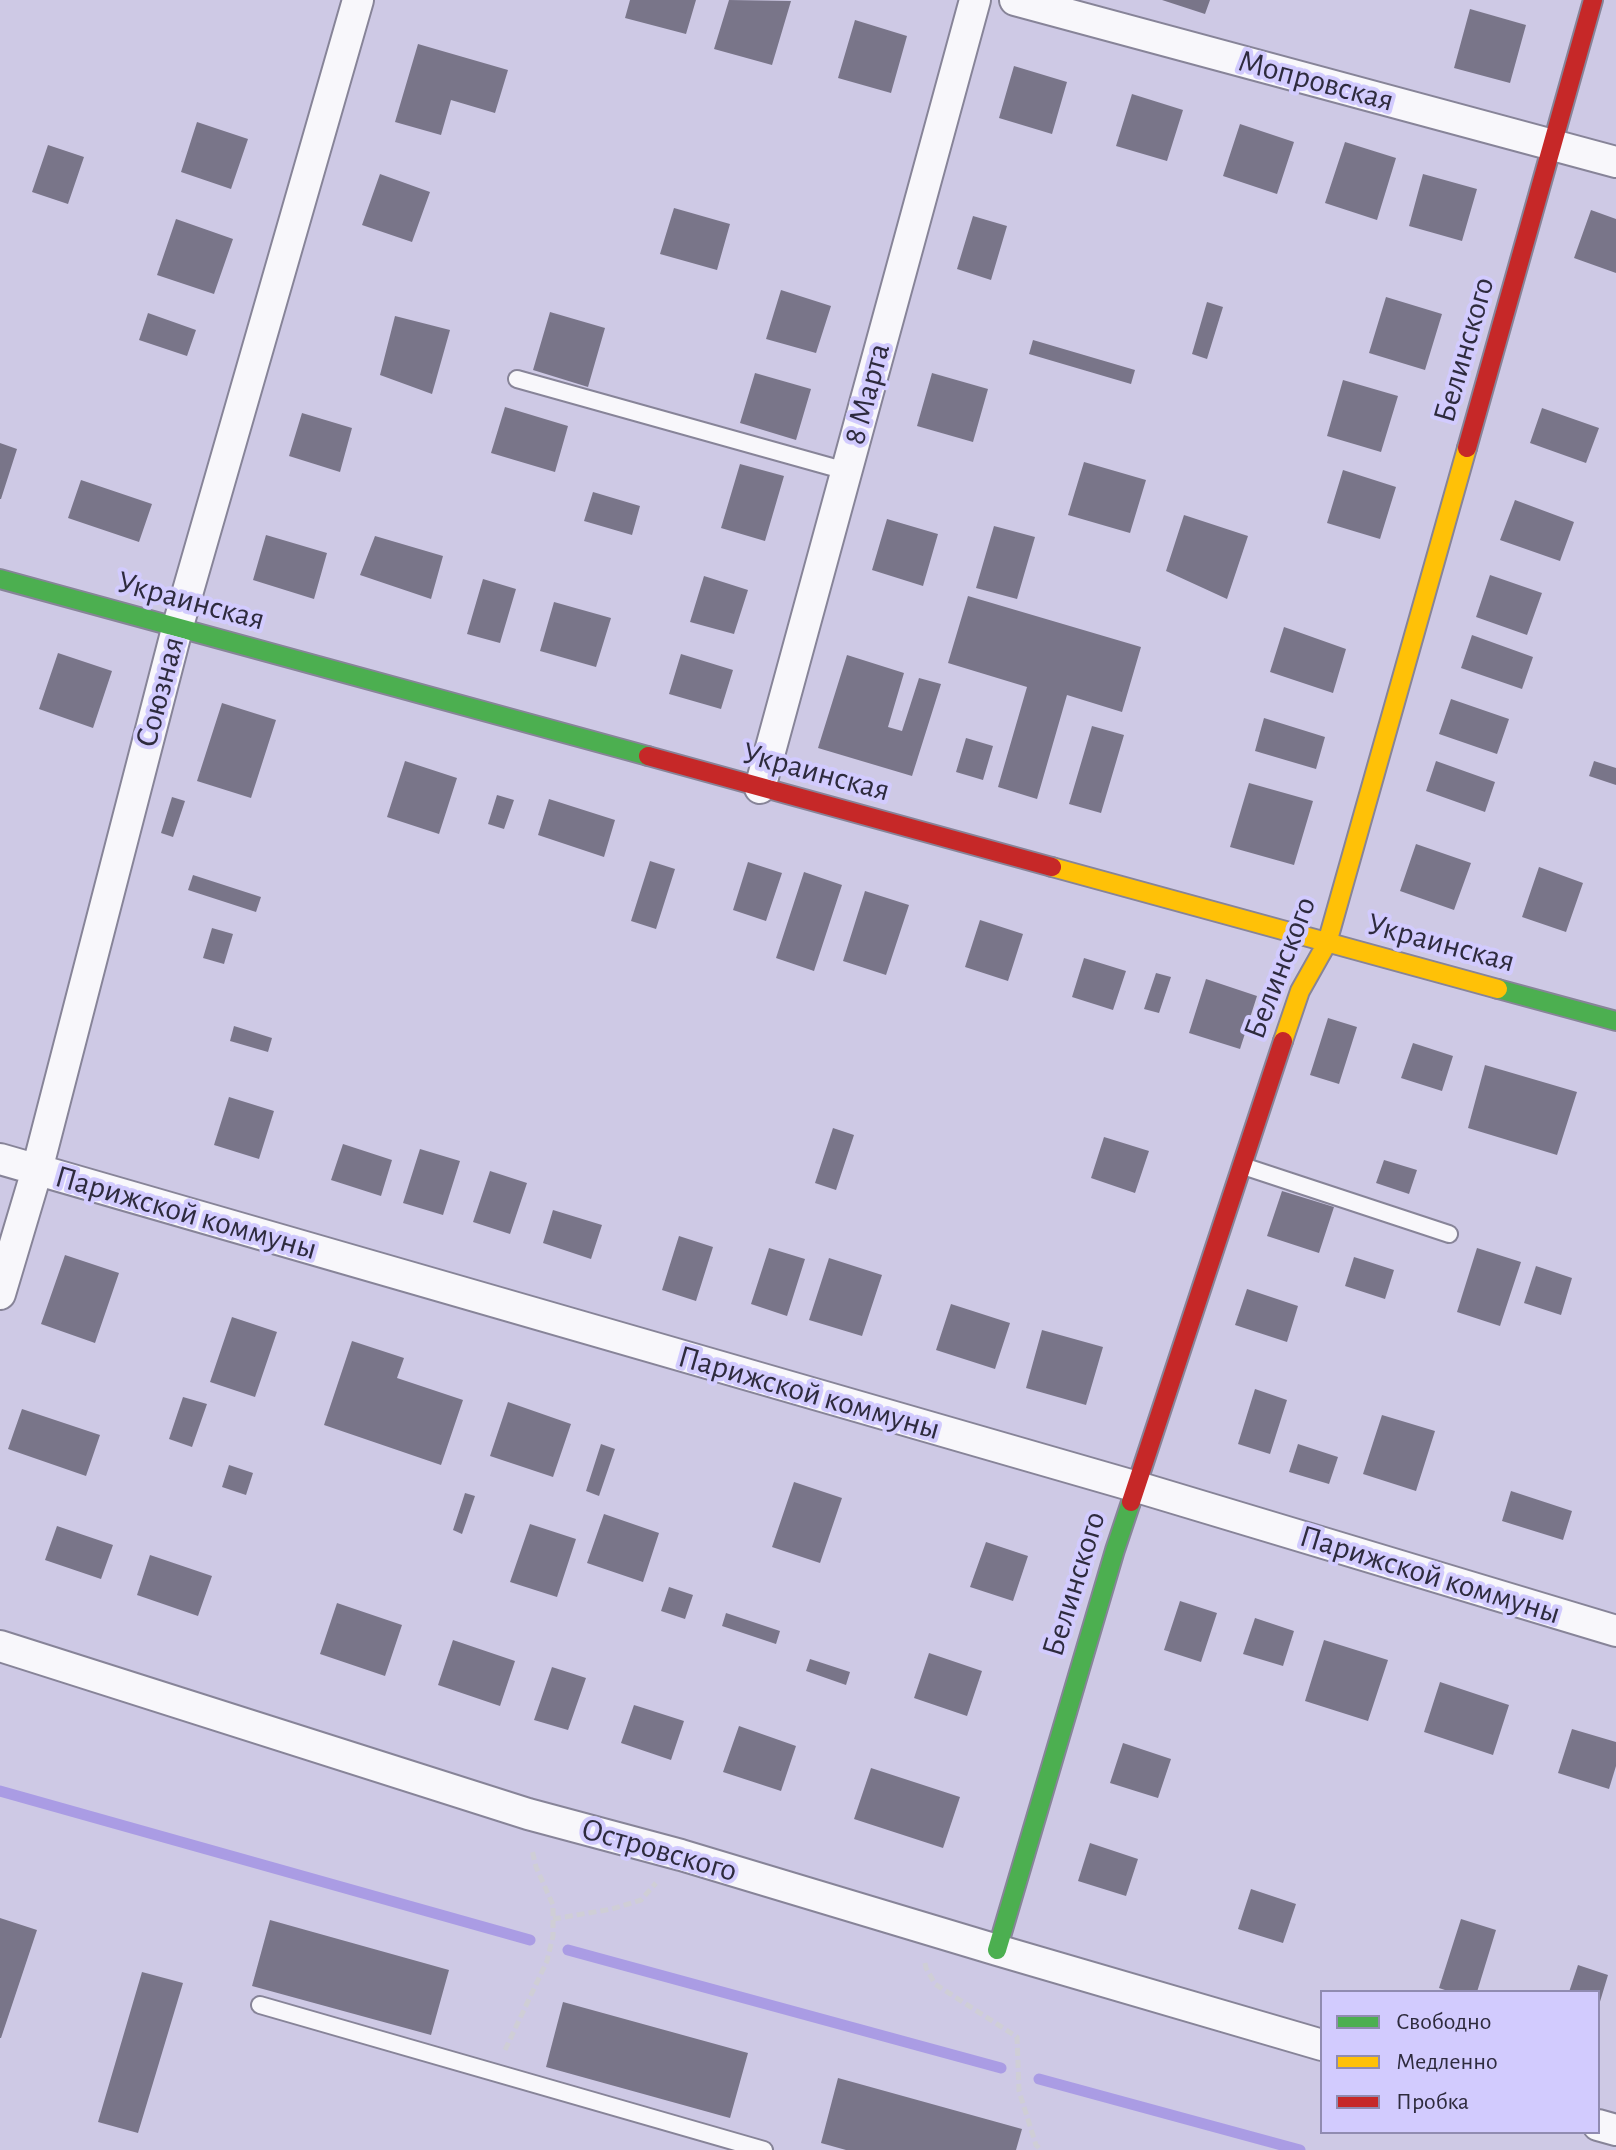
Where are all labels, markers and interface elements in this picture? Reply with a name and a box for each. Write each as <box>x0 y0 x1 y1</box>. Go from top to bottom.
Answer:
street label: Мопровская <box>1234 42 1398 120</box>
street label: Белинского <box>1425 273 1503 427</box>
street label: 8 Марта <box>835 339 899 449</box>
street label: Украинская <box>113 563 269 639</box>
street label: Союзная <box>127 633 193 751</box>
street label: Украинская <box>738 734 894 810</box>
street label: Белинского <box>1235 891 1325 1045</box>
street label: Украинская <box>1363 905 1519 981</box>
street label: Парижской коммуны <box>51 1157 321 1269</box>
street label: Парижской коммуны <box>674 1337 944 1449</box>
street label: Белинского <box>1034 1507 1114 1661</box>
street label: Парижской коммуны <box>1295 1517 1565 1633</box>
street label: Островского <box>577 1809 741 1891</box>
legend <box>1320 1990 1600 2134</box>
text: Свободно <box>1396 2010 1491 2034</box>
text: Медленно <box>1396 2050 1498 2074</box>
text: Пробка <box>1396 2090 1469 2114</box>

